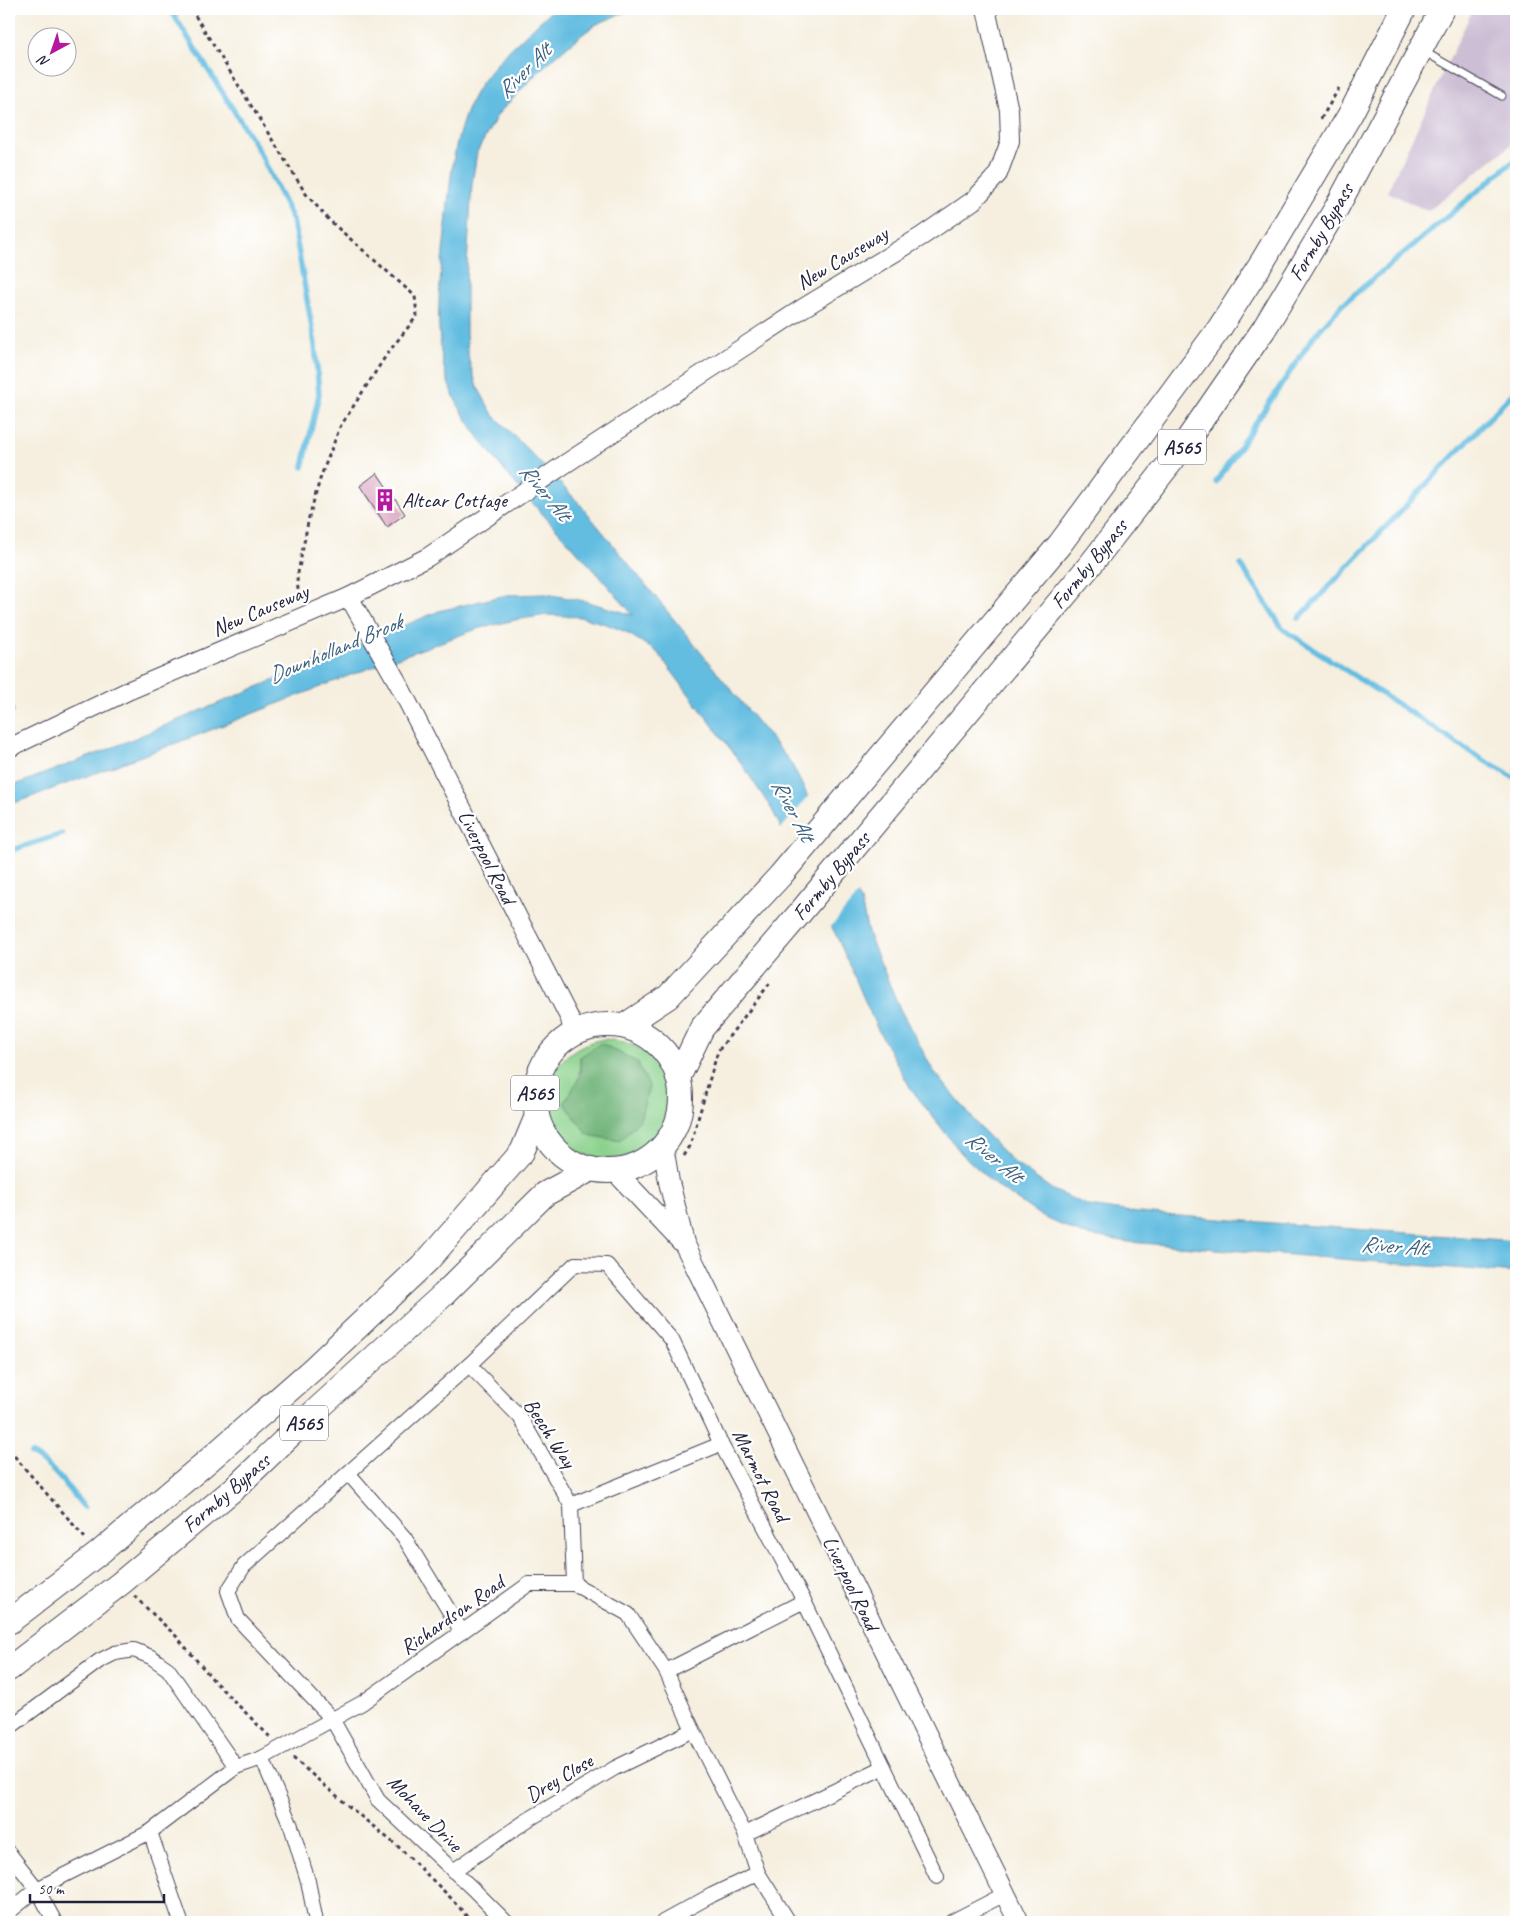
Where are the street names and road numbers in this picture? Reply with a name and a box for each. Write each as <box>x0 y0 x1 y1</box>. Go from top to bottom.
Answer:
street label: Formby Bypass <box>1283 177 1360 285</box>
street label: New Causeway <box>791 220 894 295</box>
road number: A565 <box>1158 430 1206 464</box>
street label: Formby Bypass <box>1045 512 1134 614</box>
street label: New Causeway <box>208 577 314 642</box>
street label: Liverpool Road <box>452 806 523 911</box>
street label: Formby Bypass <box>786 825 877 926</box>
road number: A565 <box>511 1076 559 1110</box>
street label: Beech Way <box>518 1393 583 1474</box>
road number: A565 <box>280 1406 328 1440</box>
street label: Marmot Road <box>727 1425 797 1529</box>
street label: Formby Bypass <box>177 1447 277 1538</box>
street label: Liverpool Road <box>817 1532 887 1638</box>
street label: Richardson Road <box>395 1568 512 1660</box>
street label: Drey Close <box>521 1747 598 1808</box>
street label: Mohave Drive <box>382 1769 469 1858</box>

